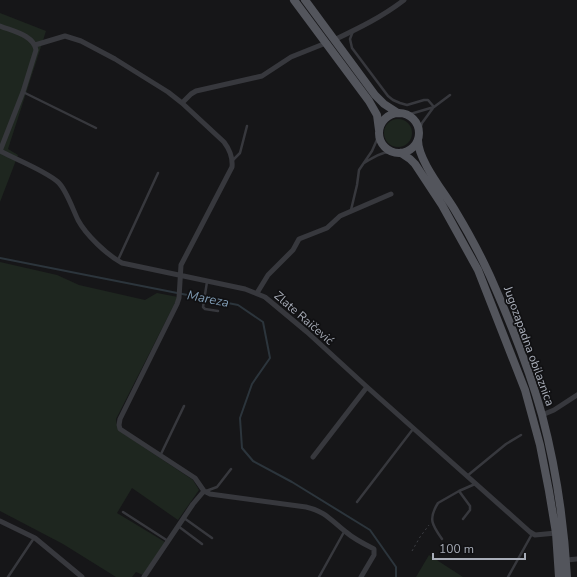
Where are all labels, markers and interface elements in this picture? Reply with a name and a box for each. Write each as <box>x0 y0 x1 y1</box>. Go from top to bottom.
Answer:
street label: Jugozapadna obilaznica <box>500 283 558 408</box>
water label: Mareza <box>186 286 231 312</box>
street label: Zlate Raičević <box>271 288 338 349</box>
scale bar <box>433 535 525 561</box>
text: 100 m <box>439 541 474 557</box>

